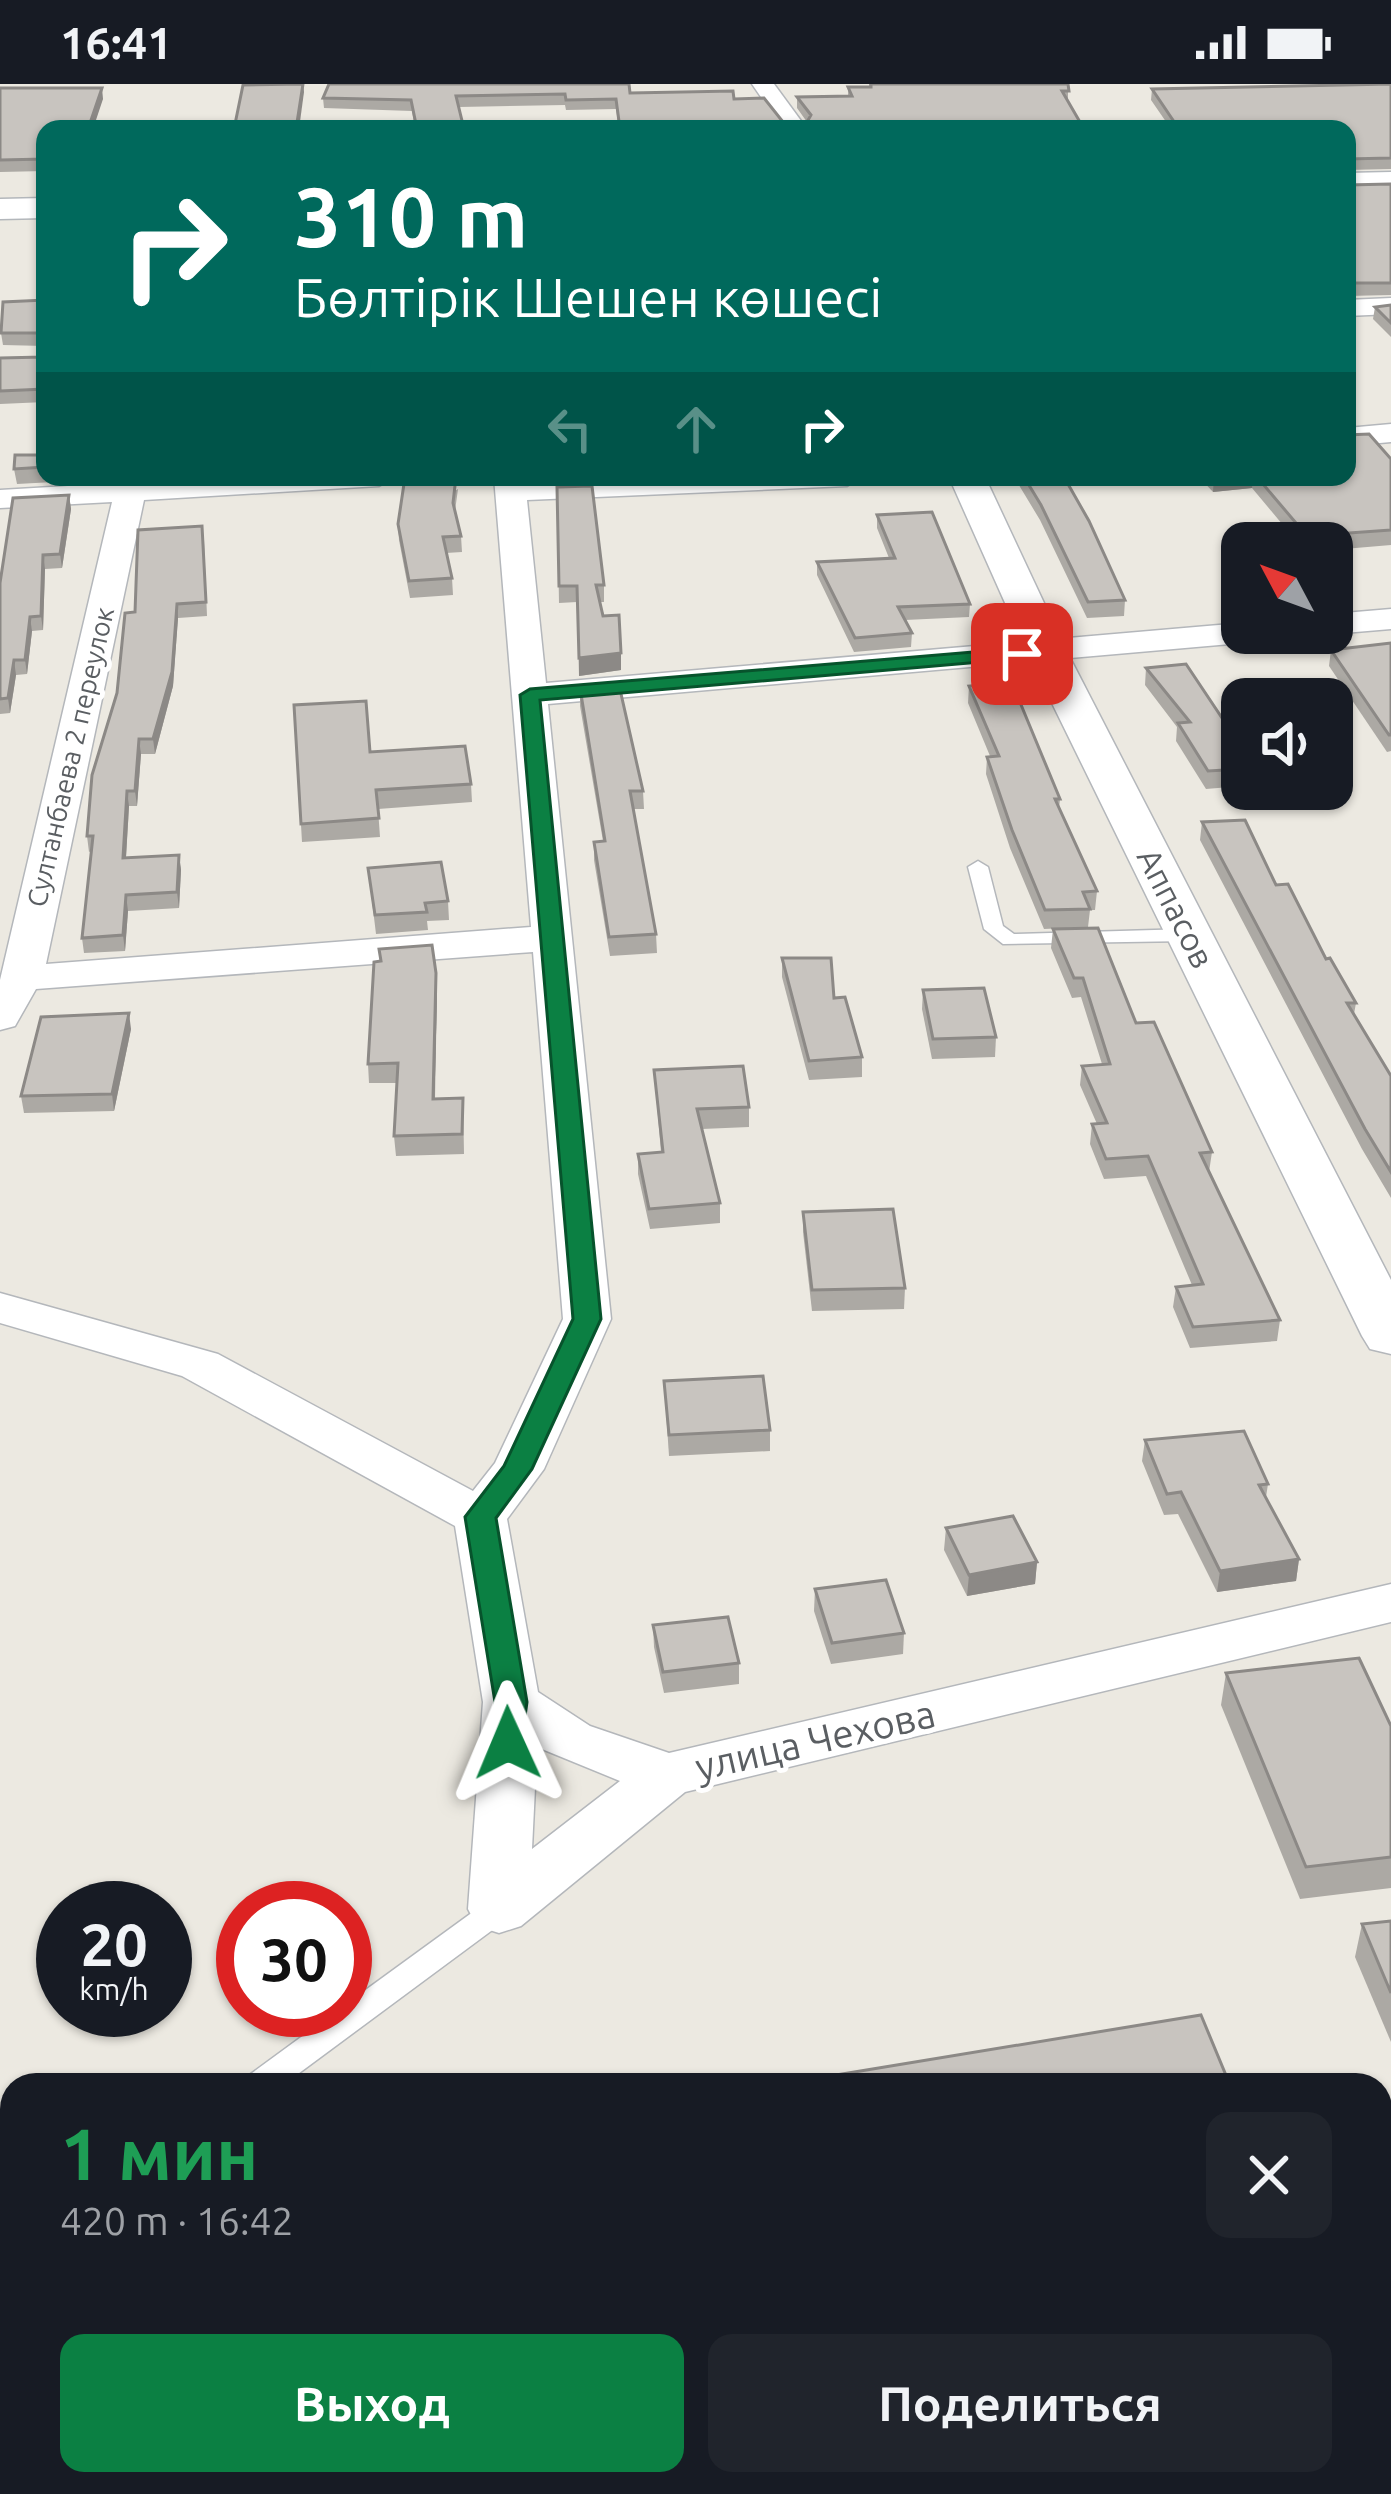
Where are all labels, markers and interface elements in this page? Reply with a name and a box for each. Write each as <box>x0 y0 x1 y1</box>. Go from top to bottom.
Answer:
text: 16:41 <box>60 17 173 68</box>
icon: right <box>96 168 252 324</box>
text: 310 m <box>294 169 528 263</box>
text: Бөлтірік Шешен көшесі <box>294 267 882 327</box>
icon: left <box>537 396 603 462</box>
icon: ahead <box>663 396 729 462</box>
icon: right <box>789 396 855 462</box>
north arrow <box>1221 522 1353 654</box>
map controls <box>1221 522 1353 810</box>
pin <box>971 603 1073 705</box>
street label: Султанбаева 2 переулок <box>21 604 119 910</box>
icon: arrive <box>989 621 1055 687</box>
button: sound <box>1221 678 1353 810</box>
street label: Аппасов <box>1131 842 1222 974</box>
position arrow <box>445 1680 571 1806</box>
street label: улица Чехова <box>691 1691 939 1788</box>
speed limit sign: 30 <box>216 1881 372 2037</box>
text: 20 <box>80 1910 148 1977</box>
text: km/h <box>79 1972 149 2006</box>
button: close <box>1206 2112 1332 2238</box>
text: 1 мин <box>60 2113 259 2194</box>
text: 420 m · 16:42 <box>60 2199 294 2242</box>
button: Выход <box>60 2334 684 2472</box>
button: Поделиться <box>708 2334 1332 2472</box>

